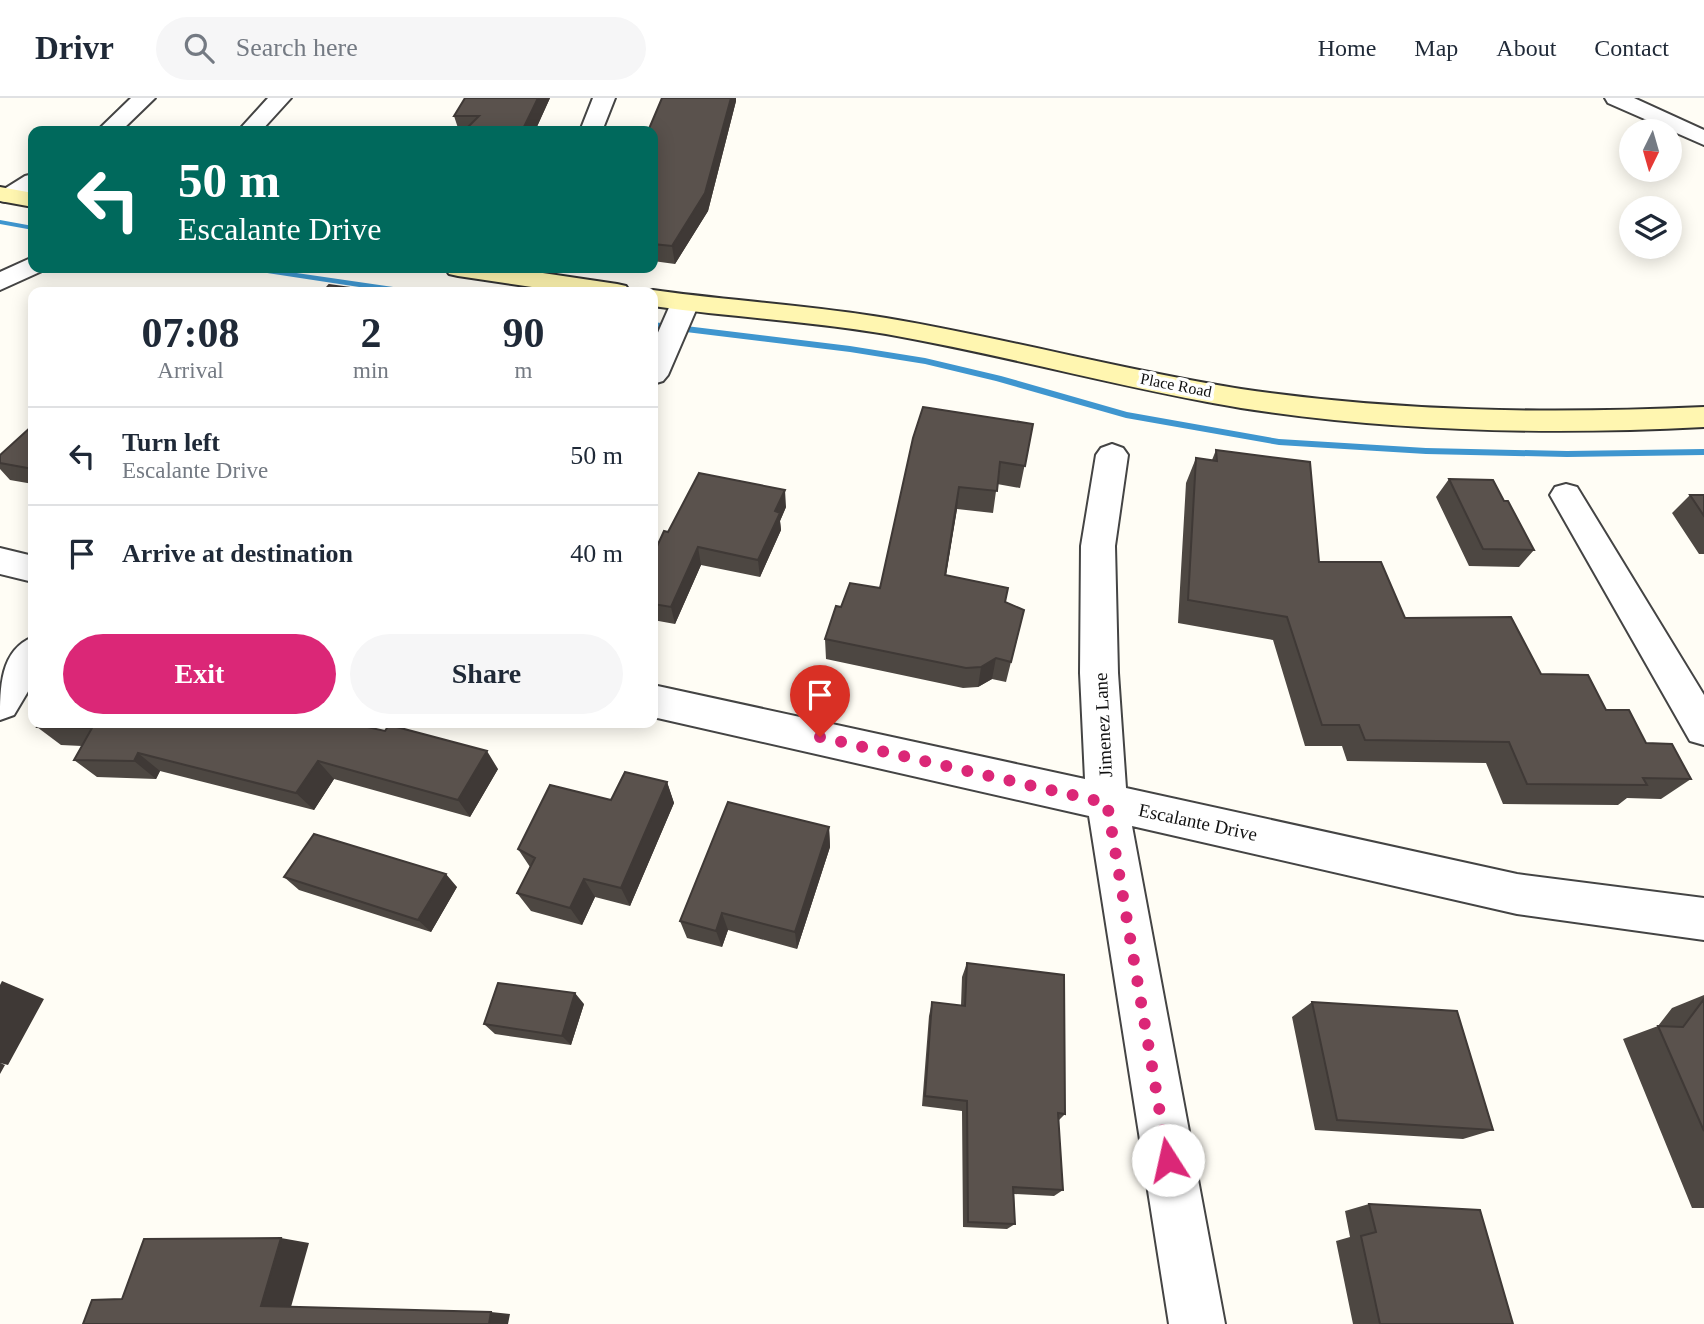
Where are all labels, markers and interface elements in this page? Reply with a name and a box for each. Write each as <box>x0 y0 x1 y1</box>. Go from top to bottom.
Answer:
search box <box>156 17 646 80</box>
icon: search <box>180 29 218 67</box>
text: Drivr <box>35 30 114 66</box>
text: Search here <box>236 33 358 62</box>
text: Home <box>1318 35 1376 61</box>
text: Map <box>1414 35 1458 61</box>
text: About <box>1496 35 1556 61</box>
text: Contact <box>1594 35 1669 61</box>
north arrow <box>1619 119 1682 182</box>
map controls <box>1619 119 1682 259</box>
text: 50 m <box>178 153 280 208</box>
icon: left <box>63 154 154 245</box>
button: layers <box>1619 196 1682 259</box>
text: Escalante Drive <box>178 211 381 247</box>
text: 07:08 <box>142 310 240 356</box>
text: 2 <box>360 310 381 356</box>
text: 90 <box>502 310 544 356</box>
text: Arrival <box>157 358 224 383</box>
text: min <box>353 358 389 383</box>
text: m <box>514 358 532 383</box>
street label: Place Road <box>1139 370 1213 400</box>
text: Turn left <box>122 428 220 457</box>
icon: left <box>63 437 101 475</box>
text: 50 m <box>570 441 623 470</box>
text: Escalante Drive <box>122 458 268 483</box>
icon: arrive <box>63 535 101 573</box>
text: Arrive at destination <box>122 539 353 568</box>
text: 40 m <box>570 539 623 568</box>
button: Exit <box>63 634 336 714</box>
button: Share <box>350 634 623 714</box>
pin <box>790 665 850 737</box>
street label: Jimenez Lane <box>1090 672 1116 778</box>
icon: arrive <box>801 676 839 714</box>
street label: Escalante Drive <box>1137 799 1259 845</box>
position arrow <box>1131 1123 1205 1197</box>

